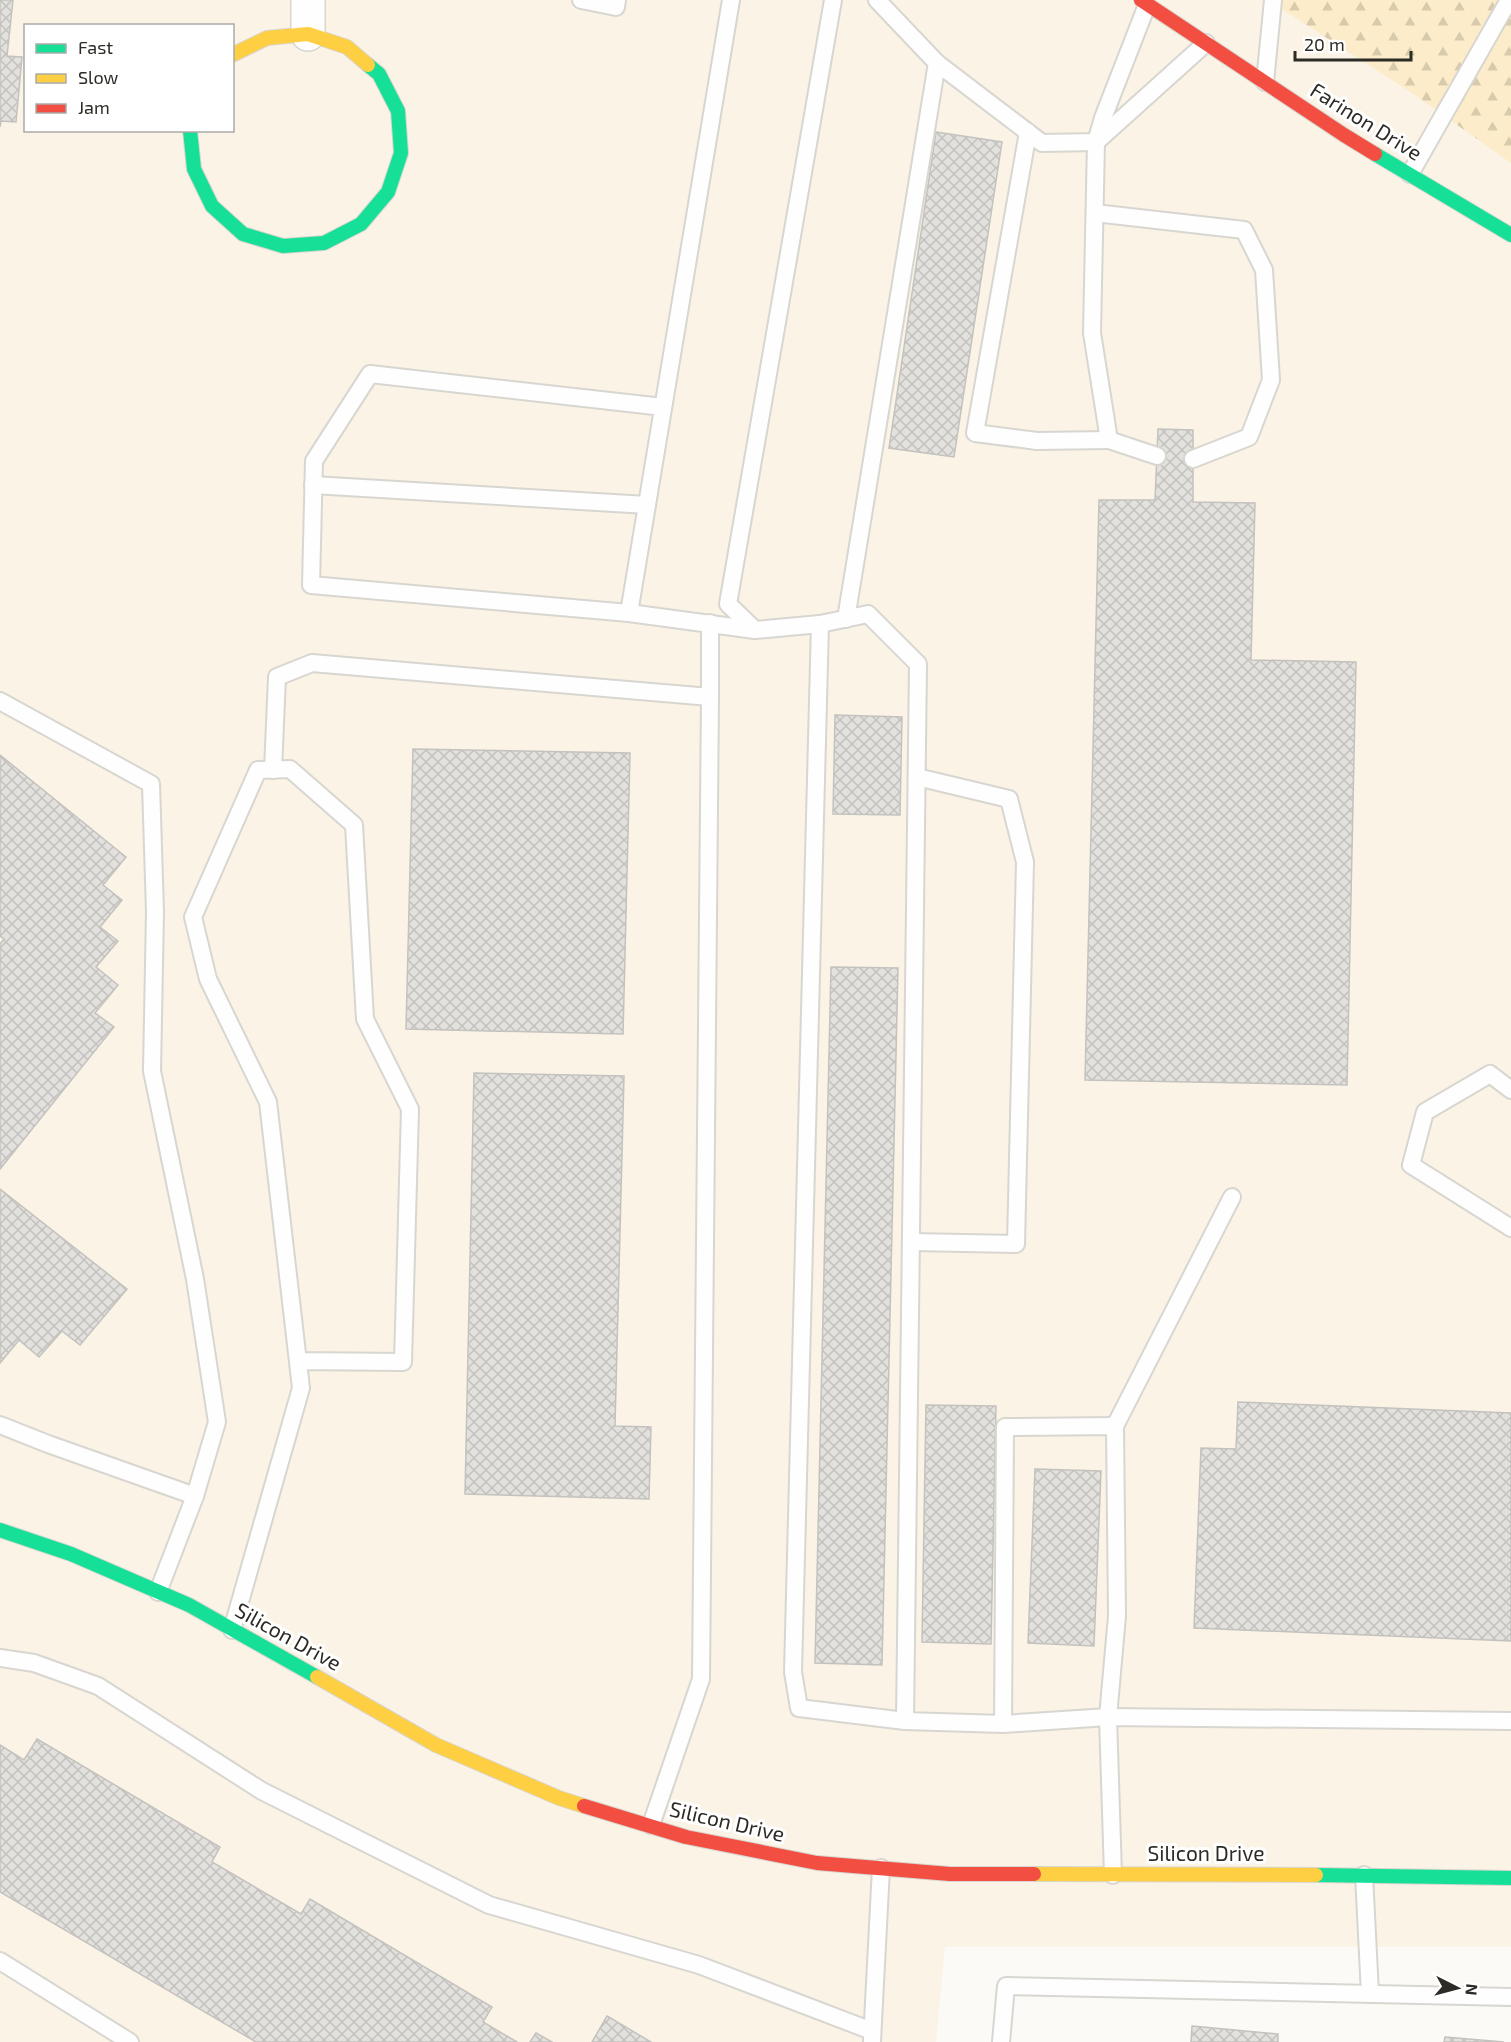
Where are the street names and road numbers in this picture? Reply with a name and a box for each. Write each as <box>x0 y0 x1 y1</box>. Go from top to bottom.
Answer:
street label: Farinon Drive <box>1306 77 1427 165</box>
street label: Silicon Drive <box>231 1596 346 1675</box>
street label: Silicon Drive <box>667 1795 787 1846</box>
street label: Silicon Drive <box>1147 1840 1265 1865</box>

